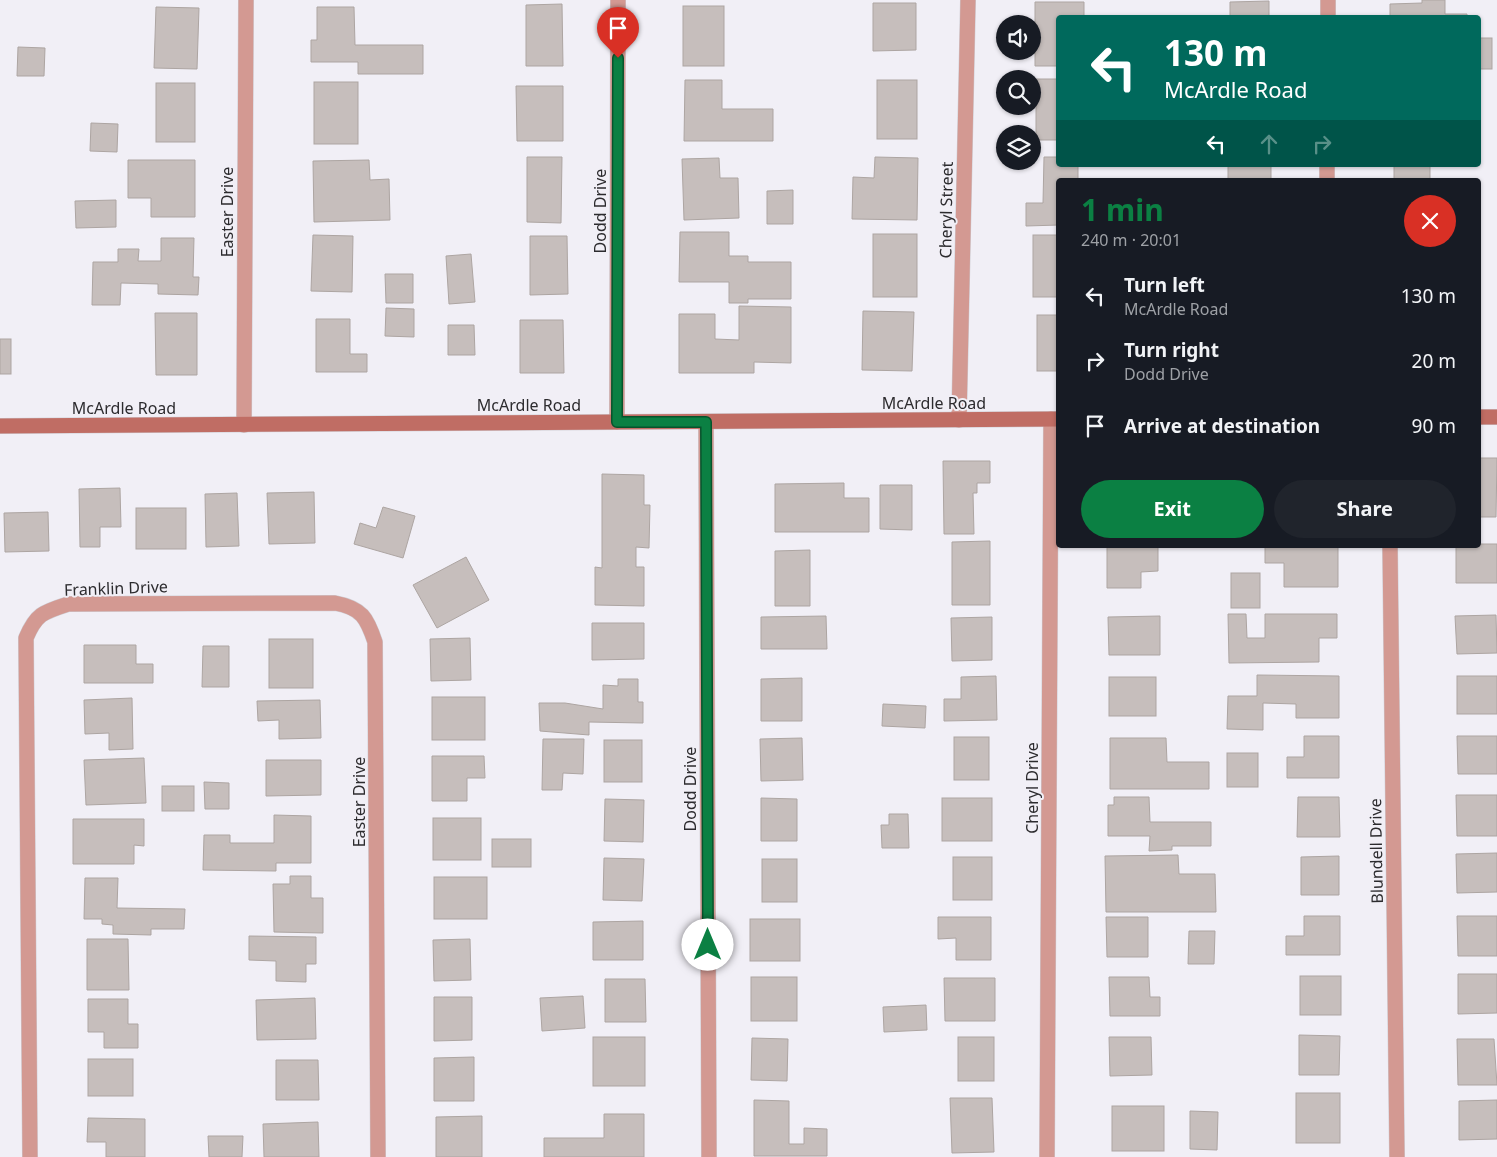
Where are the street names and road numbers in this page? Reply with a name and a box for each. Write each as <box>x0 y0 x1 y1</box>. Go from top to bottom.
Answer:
street label: Cheryl Street <box>934 161 958 259</box>
street label: Easter Drive <box>216 167 238 257</box>
street label: Dodd Drive <box>589 169 611 253</box>
street label: McArdle Road <box>882 392 986 414</box>
street label: McArdle Road <box>477 394 581 416</box>
street label: McArdle Road <box>72 397 176 419</box>
street label: Franklin Drive <box>64 575 168 601</box>
street label: Cheryl Drive <box>1021 742 1043 834</box>
street label: Dodd Drive <box>679 747 701 831</box>
street label: Easter Drive <box>348 757 370 847</box>
street label: Blundell Drive <box>1364 798 1388 904</box>

